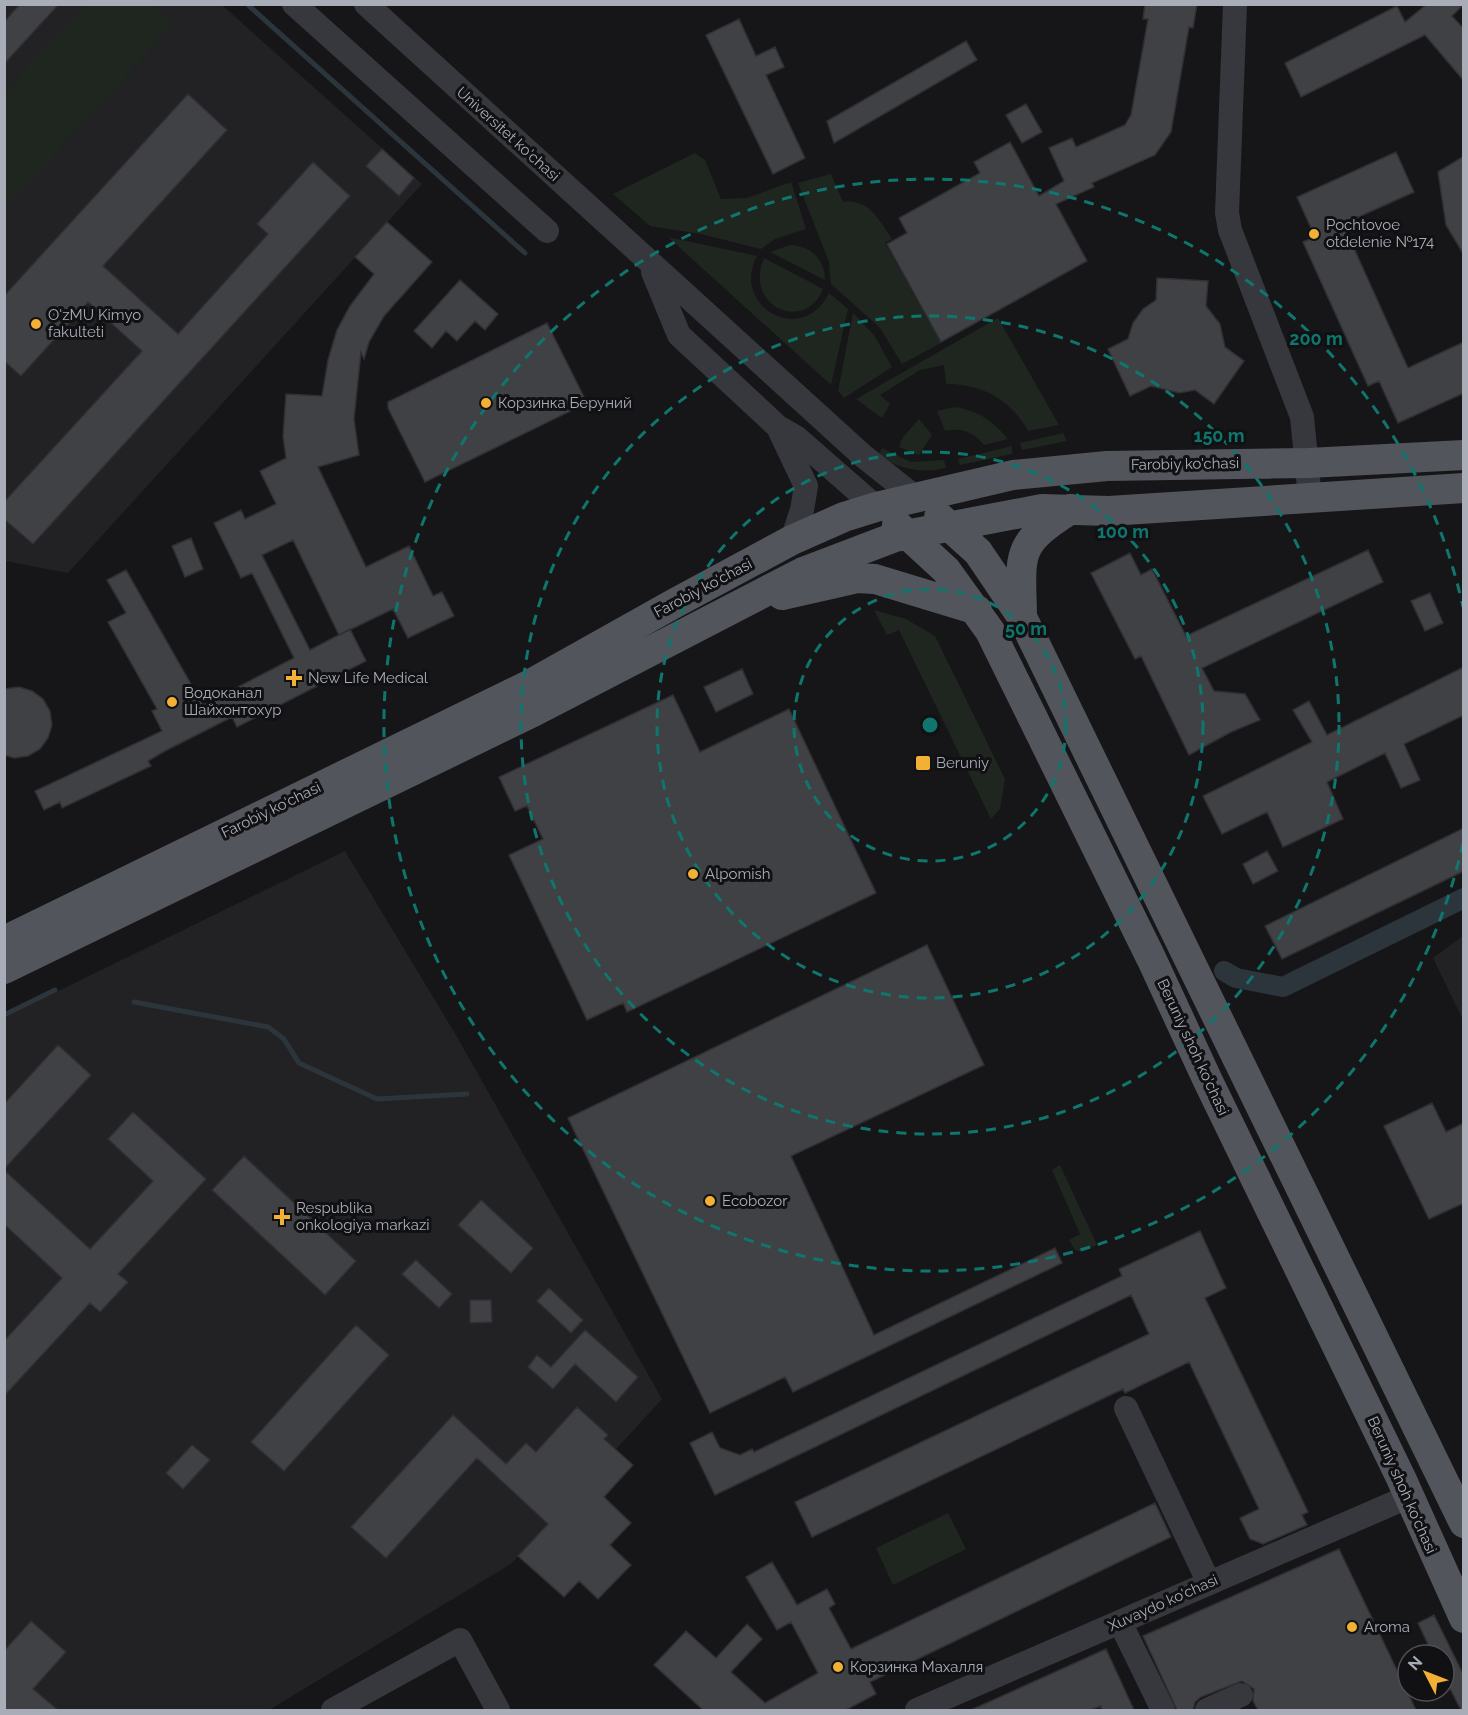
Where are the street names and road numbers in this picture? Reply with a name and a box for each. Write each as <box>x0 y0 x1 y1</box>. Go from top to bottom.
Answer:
street label: Universitet ko'chasi <box>453 83 563 185</box>
street label: Farobiy ko'chasi <box>1131 454 1239 474</box>
street label: Farobiy ko'chasi <box>651 555 755 621</box>
street label: Farobiy ko'chasi <box>218 778 324 842</box>
street label: Beruniy shoh ko'chasi <box>1153 976 1233 1118</box>
street label: Beruniy shoh ko'chasi <box>1364 1414 1440 1556</box>
street label: Xuvaydo ko'chasi <box>1105 1571 1221 1635</box>

